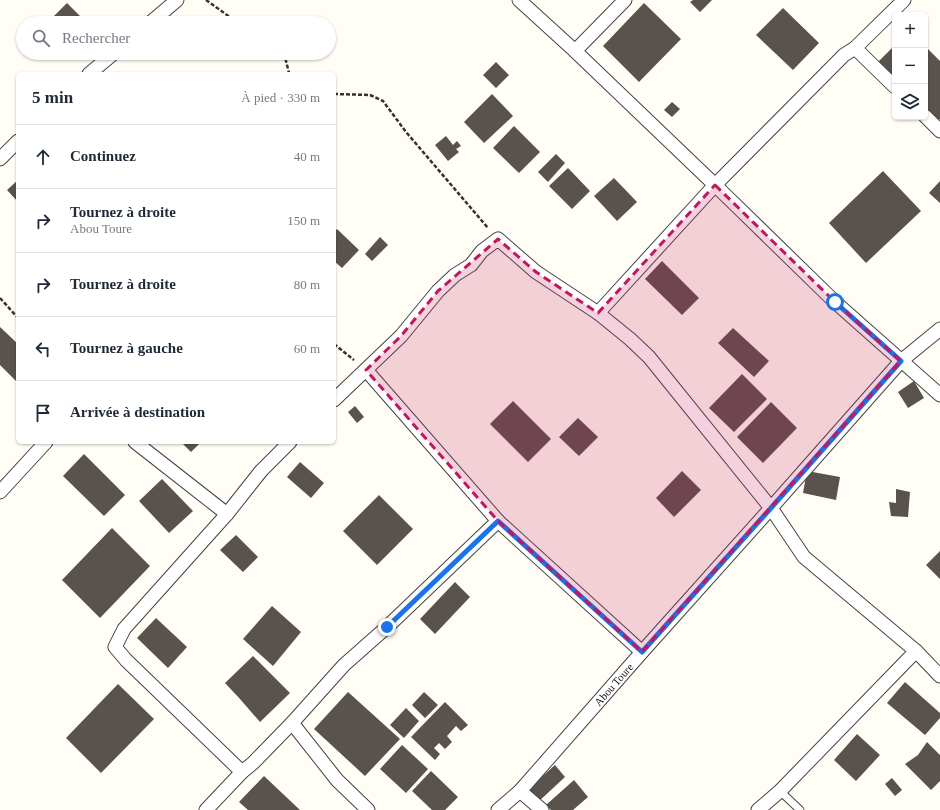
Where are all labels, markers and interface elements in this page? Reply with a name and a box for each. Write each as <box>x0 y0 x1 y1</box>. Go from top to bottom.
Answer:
map controls <box>892 12 928 120</box>
button: + <box>892 12 928 48</box>
search box <box>16 16 336 60</box>
icon: search <box>30 27 52 49</box>
text: Rechercher <box>62 30 130 46</box>
button: − <box>892 48 928 84</box>
button: layers <box>892 84 928 120</box>
text: 5 min <box>32 88 73 107</box>
text: À pied · 330 m <box>241 90 320 105</box>
icon: ahead <box>32 146 54 168</box>
text: Continuez <box>70 148 136 164</box>
text: 40 m <box>294 149 320 164</box>
text: Tournez à droite <box>70 204 176 220</box>
icon: right <box>32 210 54 232</box>
text: 150 m <box>287 213 320 228</box>
text: Abou Toure <box>70 221 132 236</box>
icon: right <box>32 274 54 296</box>
text: Tournez à droite <box>70 276 176 292</box>
text: 80 m <box>294 277 320 292</box>
route start <box>826 293 844 311</box>
icon: left <box>32 338 54 360</box>
text: Tournez à gauche <box>70 340 183 356</box>
text: 60 m <box>294 341 320 356</box>
icon: arrive <box>32 402 54 424</box>
text: Arrivée à destination <box>70 404 205 420</box>
route end <box>378 618 396 636</box>
street label: Abou Toure <box>592 661 636 708</box>

